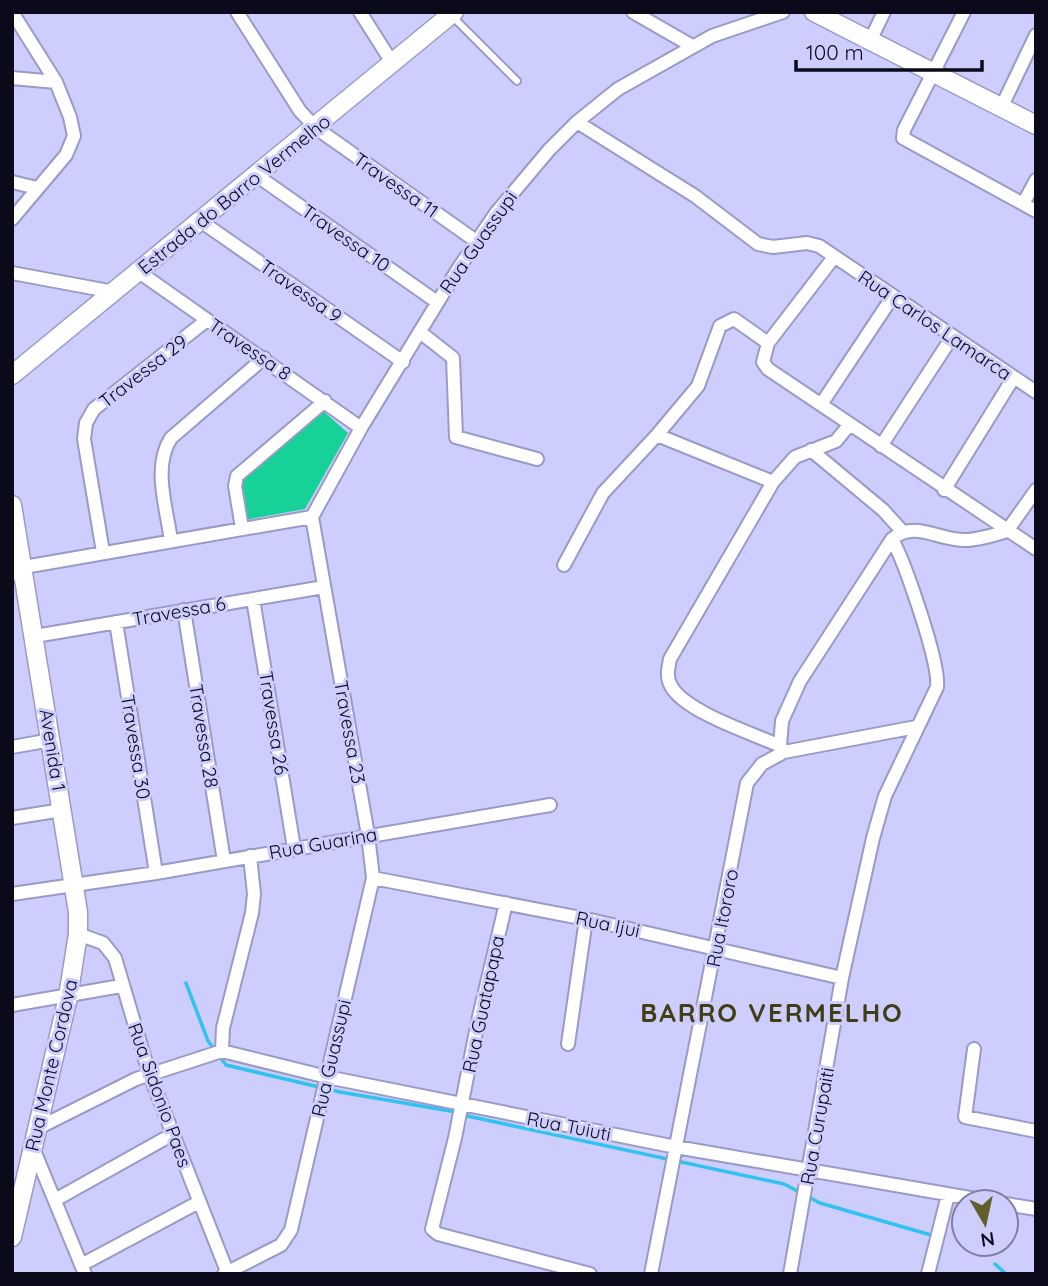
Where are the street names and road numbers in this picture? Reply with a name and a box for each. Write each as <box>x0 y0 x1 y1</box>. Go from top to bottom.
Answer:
street label: Estrada do Barro Vermelho <box>133 109 335 279</box>
street label: Travessa 11 <box>349 147 443 223</box>
street label: Rua Guassupi <box>434 186 522 298</box>
street label: Travessa 10 <box>297 199 395 277</box>
street label: Travessa 9 <box>255 254 347 328</box>
street label: Rua Carlos Lamarca <box>854 265 1016 385</box>
street label: Travessa 8 <box>204 313 296 385</box>
street label: Travessa 29 <box>94 329 192 413</box>
street label: Travessa 6 <box>130 591 228 631</box>
street label: Travessa 26 <box>254 669 294 777</box>
street label: Travessa 23 <box>329 678 371 786</box>
street label: Travessa 28 <box>184 682 224 790</box>
street label: Travessa 30 <box>116 693 156 801</box>
street label: Avenida 1 <box>35 707 71 793</box>
street label: Rua Guarina <box>267 822 379 864</box>
street label: Rua Itororo <box>701 867 743 969</box>
street label: Rua Ijui <box>574 906 642 942</box>
street label: Rua Guatapapa <box>457 933 509 1075</box>
street label: Rua Monte Cordova <box>20 977 82 1153</box>
street label: Rua Guassupi <box>306 997 356 1119</box>
street label: Rua Sidonio Paes <box>123 1020 197 1171</box>
street label: Rua Curupaiti <box>795 1065 839 1187</box>
street label: Rua Tuiuti <box>525 1106 613 1146</box>

